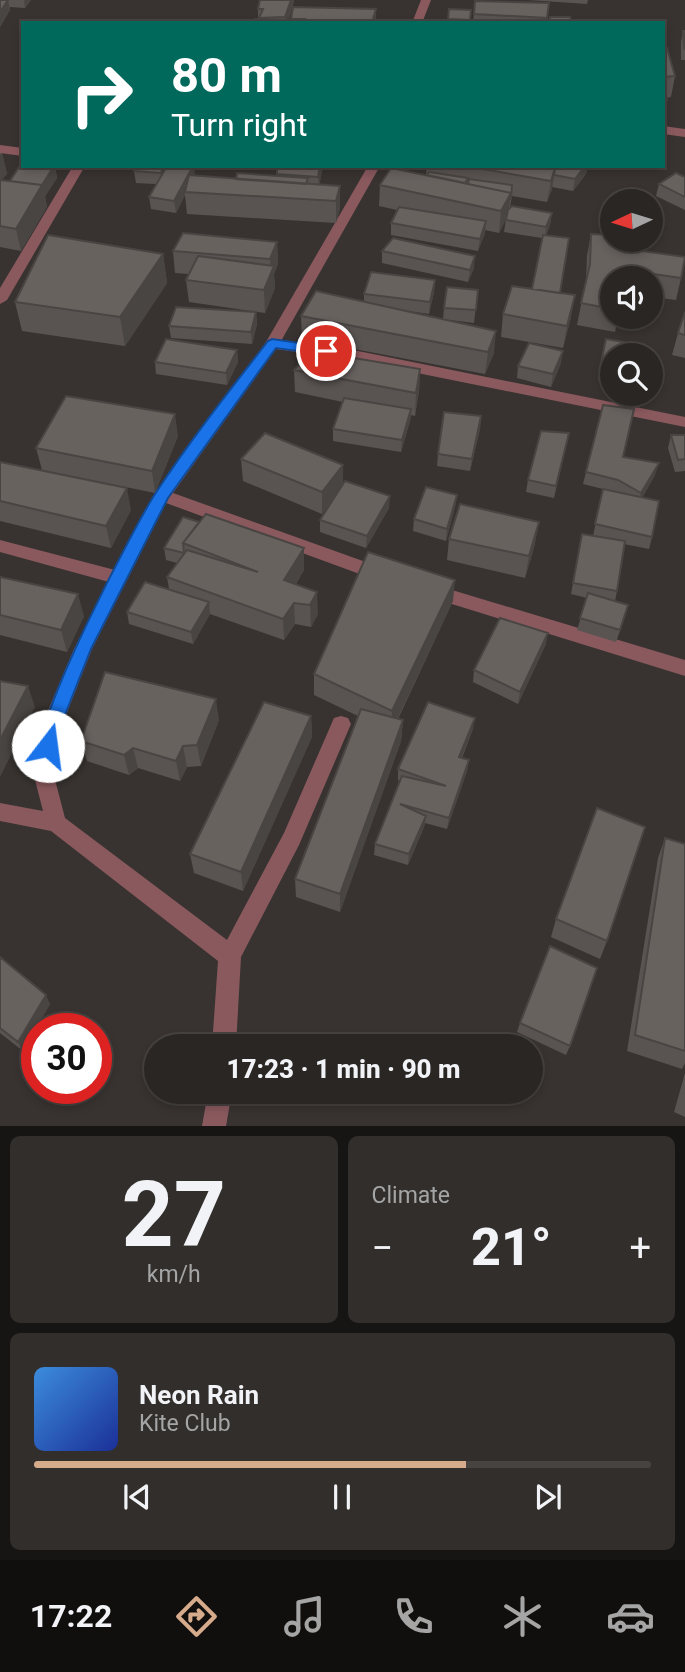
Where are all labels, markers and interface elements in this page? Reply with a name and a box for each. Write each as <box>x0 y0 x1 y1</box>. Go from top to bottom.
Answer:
text: 80 m <box>171 47 282 104</box>
icon: right <box>56 49 147 140</box>
text: Turn right <box>171 106 307 144</box>
north arrow <box>600 189 663 252</box>
map controls <box>600 189 663 406</box>
button: sound <box>600 266 663 329</box>
pin <box>296 321 356 381</box>
icon: arrive <box>307 332 345 370</box>
button: search <box>600 343 663 406</box>
position arrow <box>11 709 85 783</box>
speed limit sign: 30 <box>21 1013 112 1104</box>
text: 17:23 · 1 min · 90 m <box>226 1054 461 1084</box>
text: 27 <box>122 1162 226 1268</box>
text: Climate <box>372 1182 450 1209</box>
text: 21° <box>471 1217 552 1278</box>
text: − <box>372 1226 393 1270</box>
text: + <box>629 1226 651 1270</box>
text: km/h <box>147 1261 201 1288</box>
text: Neon Rain <box>139 1380 259 1410</box>
text: Kite Club <box>139 1410 231 1437</box>
icon: previous <box>118 1478 156 1516</box>
icon: pause <box>323 1478 361 1516</box>
icon: next <box>529 1478 567 1516</box>
icon: directions <box>172 1592 221 1641</box>
icon: music <box>280 1592 329 1641</box>
icon: phone <box>389 1592 438 1641</box>
icon: climate <box>498 1592 547 1641</box>
icon: car <box>606 1592 655 1641</box>
text: 17:22 <box>30 1597 112 1635</box>

